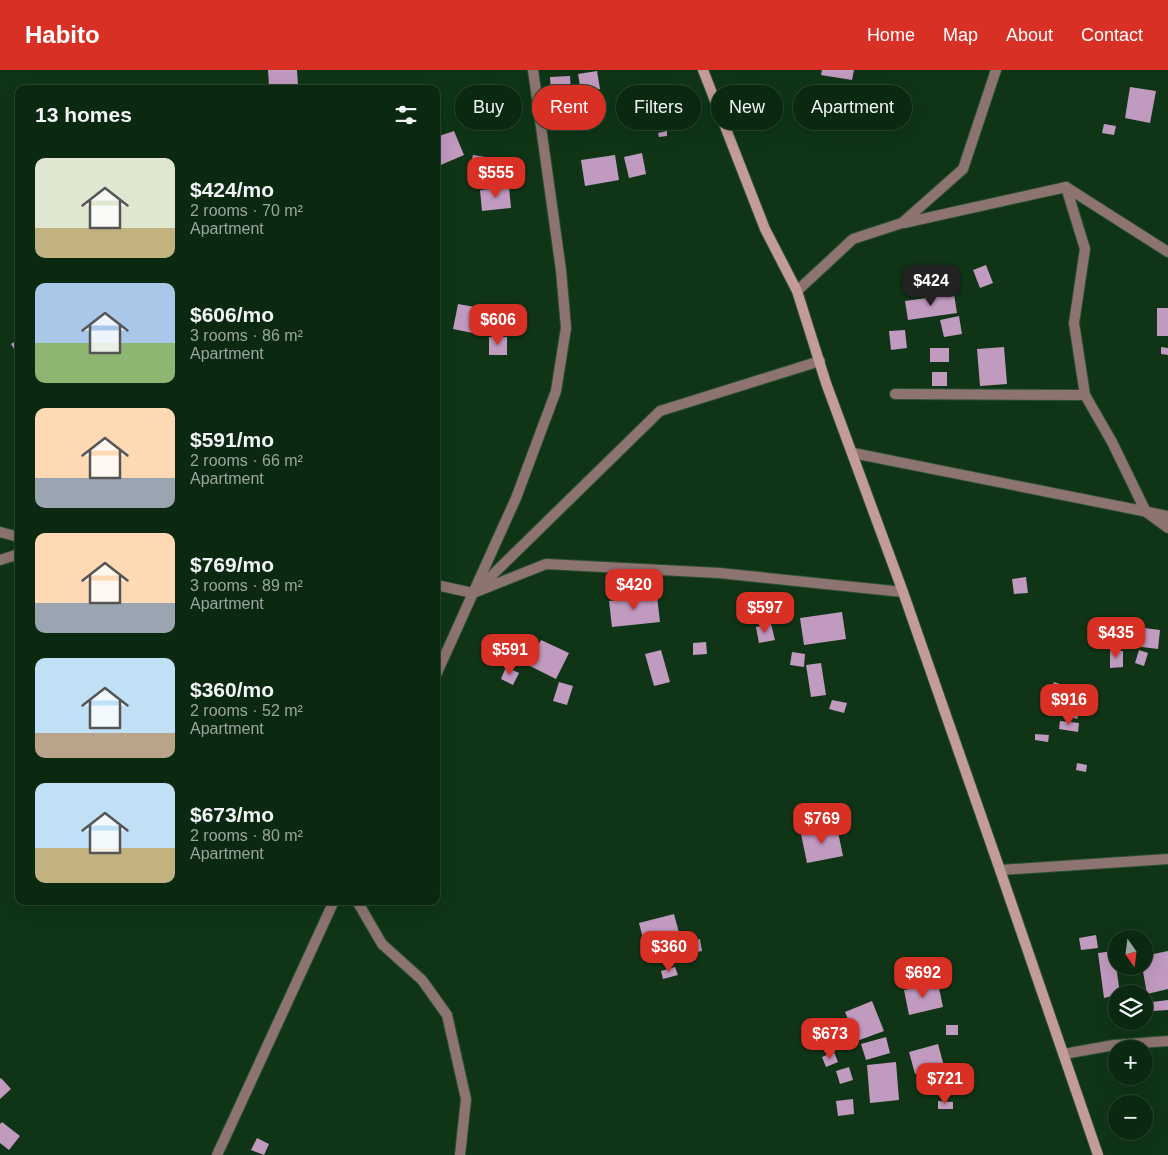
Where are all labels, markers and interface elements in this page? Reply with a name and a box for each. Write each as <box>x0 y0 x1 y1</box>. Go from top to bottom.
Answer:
text: Habito <box>25 21 100 48</box>
text: Home <box>867 25 915 45</box>
text: Map <box>943 25 978 45</box>
text: About <box>1006 25 1053 45</box>
text: Contact <box>1081 25 1143 45</box>
chip: Buy <box>455 85 522 130</box>
chip: Rent <box>532 85 606 130</box>
chip: Filters <box>616 85 701 130</box>
chip: New <box>711 85 783 130</box>
chip: Apartment <box>793 85 912 130</box>
icon: filters <box>392 101 420 129</box>
text: 13 homes <box>35 103 132 126</box>
pin: $555 <box>466 156 526 199</box>
text: $555 <box>478 164 514 181</box>
icon: home <box>75 178 135 238</box>
text: $424/mo <box>190 178 274 201</box>
text: 2 rooms · 70 m² <box>190 202 303 219</box>
text: Apartment <box>190 220 264 237</box>
pin: $424 <box>901 264 961 307</box>
text: $424 <box>913 272 949 289</box>
icon: home <box>75 303 135 363</box>
text: $606/mo <box>190 303 274 326</box>
pin: $606 <box>468 304 528 346</box>
text: $606 <box>480 311 516 328</box>
text: 3 rooms · 86 m² <box>190 327 303 344</box>
text: Apartment <box>190 345 264 362</box>
icon: home <box>75 428 135 488</box>
text: $591/mo <box>190 428 274 451</box>
text: 2 rooms · 66 m² <box>190 452 303 469</box>
text: Apartment <box>190 470 264 487</box>
icon: home <box>75 553 135 613</box>
text: $769/mo <box>190 553 274 576</box>
pin: $420 <box>604 568 664 611</box>
text: $420 <box>616 576 652 593</box>
text: 3 rooms · 89 m² <box>190 577 303 594</box>
pin: $597 <box>735 592 795 634</box>
text: Apartment <box>190 595 264 612</box>
text: $597 <box>747 599 783 616</box>
pin: $435 <box>1086 616 1146 659</box>
text: $435 <box>1098 624 1134 641</box>
pin: $591 <box>480 634 540 676</box>
text: $591 <box>492 641 528 658</box>
icon: home <box>75 678 135 738</box>
text: $360/mo <box>190 678 274 701</box>
pin: $916 <box>1039 684 1099 726</box>
text: $916 <box>1051 691 1087 708</box>
text: 2 rooms · 52 m² <box>190 702 303 719</box>
text: Apartment <box>190 720 264 737</box>
pin: $769 <box>792 802 852 845</box>
icon: home <box>75 803 135 863</box>
text: $673/mo <box>190 803 274 826</box>
text: $769 <box>804 810 840 827</box>
text: 2 rooms · 80 m² <box>190 827 303 844</box>
text: Apartment <box>190 845 264 862</box>
pin: $360 <box>639 930 699 973</box>
north arrow <box>1108 930 1152 975</box>
map controls <box>1108 930 1153 1140</box>
text: $360 <box>651 938 687 955</box>
pin: $692 <box>893 956 953 999</box>
text: $692 <box>905 964 941 981</box>
button: layers <box>1108 985 1153 1030</box>
pin: $673 <box>800 1018 860 1060</box>
text: $673 <box>812 1025 848 1042</box>
button: + <box>1108 1040 1153 1085</box>
pin: $721 <box>915 1062 975 1105</box>
text: $721 <box>927 1070 963 1087</box>
button: − <box>1108 1095 1153 1140</box>

